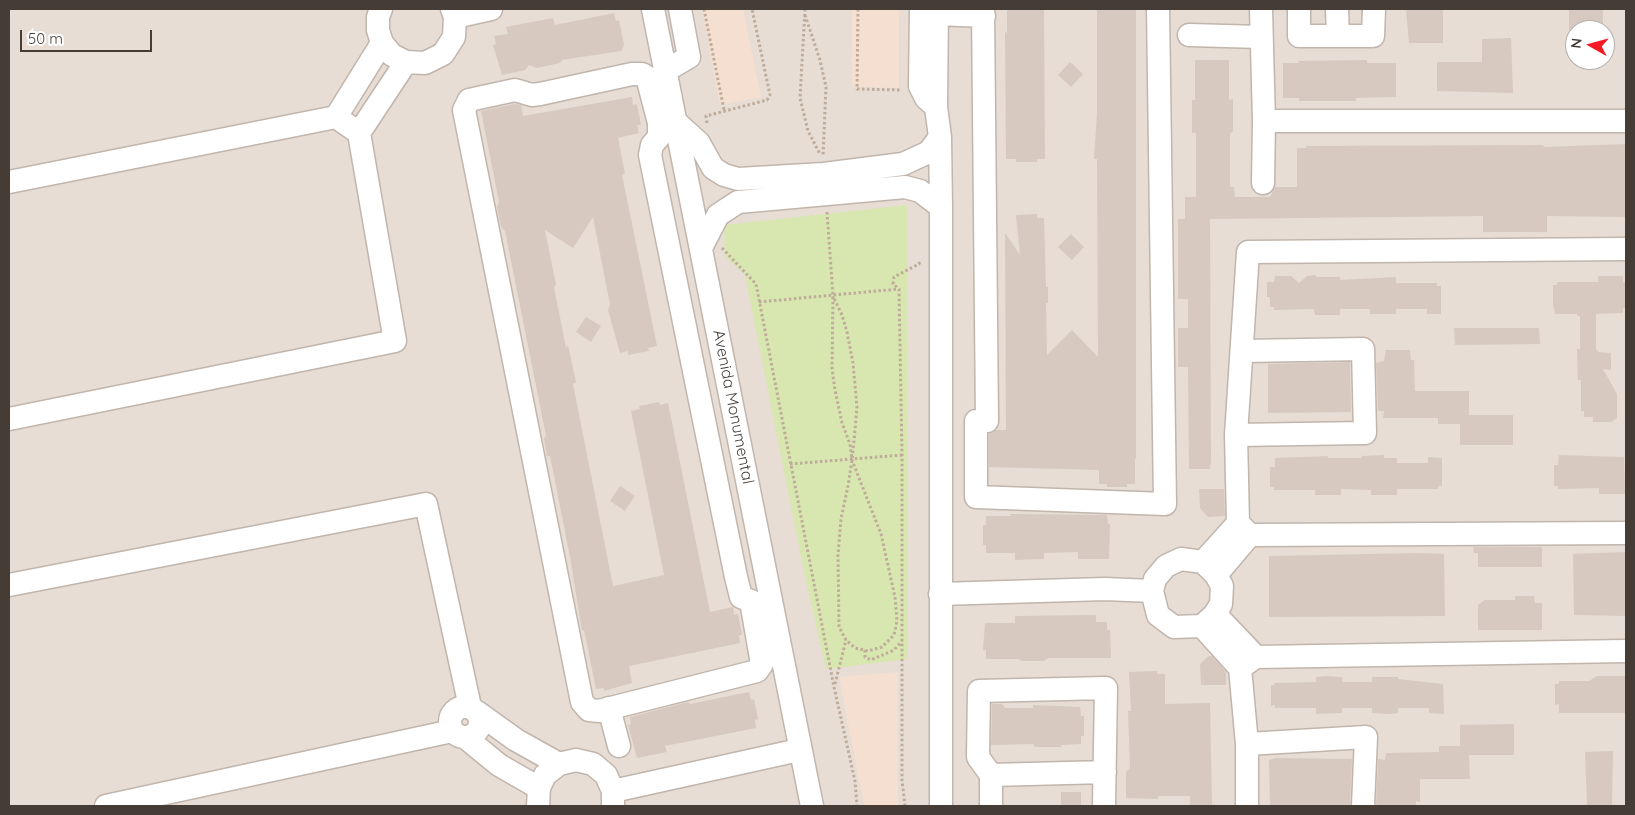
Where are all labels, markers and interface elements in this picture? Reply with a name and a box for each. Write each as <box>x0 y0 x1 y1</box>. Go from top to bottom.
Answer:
scale bar <box>22 20 155 52</box>
north arrow <box>1565 20 1615 70</box>
text: 50 m <box>28 29 63 48</box>
text: N <box>1567 37 1586 50</box>
street label: Avenida Monumental <box>709 328 757 486</box>

